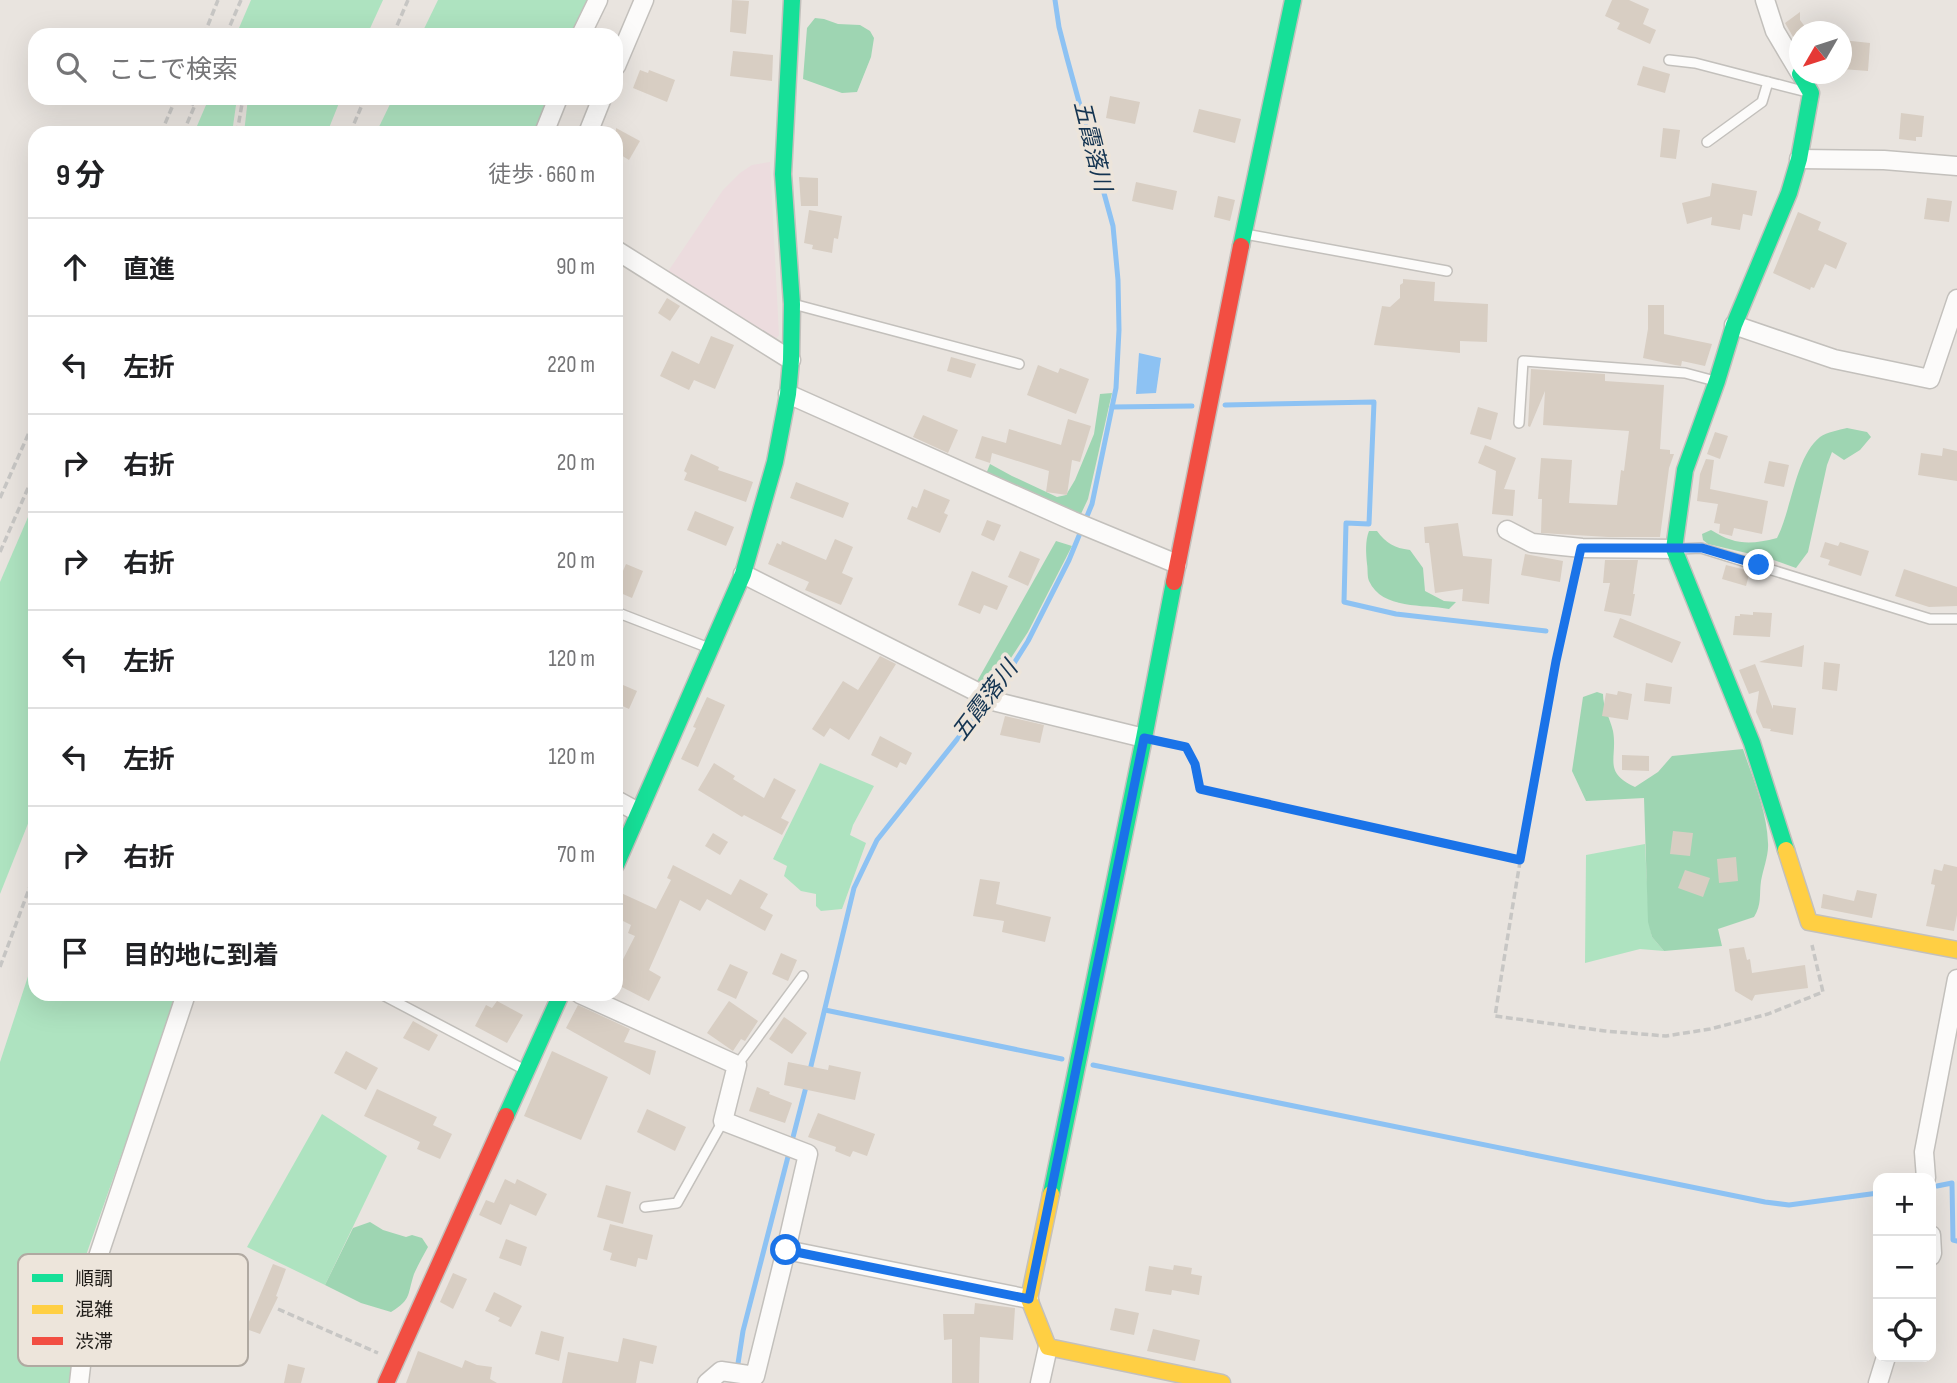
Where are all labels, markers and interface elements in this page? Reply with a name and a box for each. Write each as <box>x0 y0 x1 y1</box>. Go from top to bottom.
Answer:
north arrow <box>1789 21 1852 84</box>
search box <box>28 28 623 105</box>
icon: search <box>52 48 90 86</box>
text: ここで検索 <box>108 55 238 86</box>
water label: 五霞落川 <box>1067 98 1117 197</box>
text: 9 分 <box>56 158 105 194</box>
text: 徒歩 · 660 m <box>488 161 595 189</box>
icon: ahead <box>56 248 94 286</box>
text: 90 m <box>556 253 595 281</box>
text: 直進 <box>123 255 175 286</box>
icon: left <box>56 346 94 384</box>
text: 220 m <box>547 351 595 379</box>
text: 左折 <box>123 353 175 384</box>
icon: right <box>56 444 94 482</box>
text: 20 m <box>557 449 595 477</box>
text: 右折 <box>123 451 175 482</box>
icon: right <box>56 542 94 580</box>
text: 20 m <box>557 547 595 575</box>
text: 右折 <box>123 549 175 580</box>
route end <box>1743 549 1774 580</box>
icon: left <box>56 640 94 678</box>
text: 120 m <box>549 645 595 673</box>
text: 左折 <box>123 647 175 678</box>
water label: 五霞落川 <box>946 653 1026 746</box>
icon: left <box>56 738 94 776</box>
text: 120 m <box>549 743 595 771</box>
text: 左折 <box>123 745 175 776</box>
icon: right <box>56 836 94 874</box>
text: 70 m <box>557 841 595 869</box>
text: 右折 <box>123 843 175 874</box>
icon: arrive <box>56 934 94 972</box>
text: 目的地に到着 <box>123 941 279 972</box>
map controls <box>1873 1173 1936 1362</box>
button: + <box>1873 1173 1936 1236</box>
route start <box>770 1234 801 1265</box>
button: − <box>1873 1236 1936 1299</box>
legend <box>18 1254 248 1366</box>
text: 順調 <box>75 1268 113 1291</box>
text: 混雑 <box>75 1299 113 1322</box>
button: locate <box>1873 1299 1936 1362</box>
text: 渋滞 <box>75 1331 113 1354</box>

